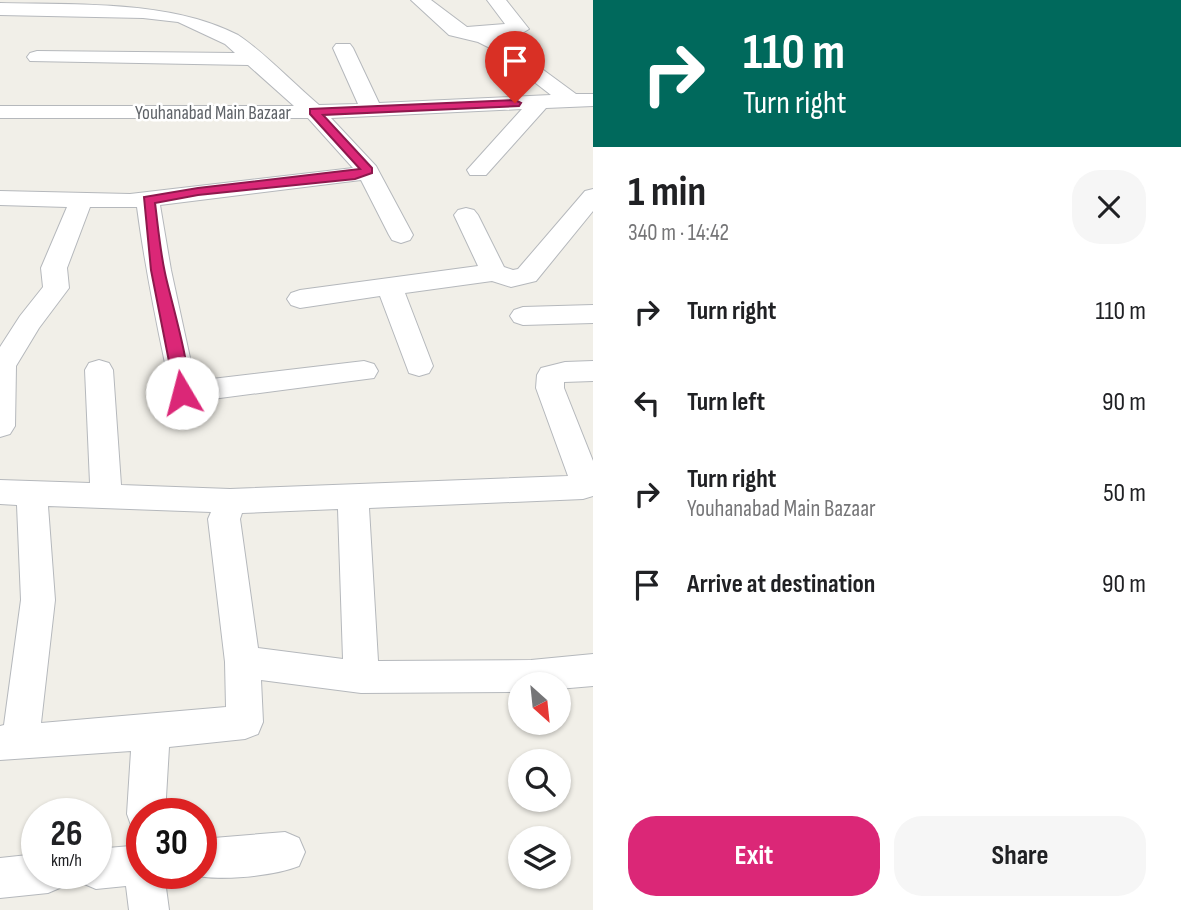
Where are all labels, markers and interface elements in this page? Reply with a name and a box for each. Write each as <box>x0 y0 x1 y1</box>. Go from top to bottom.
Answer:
text: 110 m <box>743 24 845 83</box>
icon: right <box>628 28 719 119</box>
pin <box>485 31 545 103</box>
icon: arrive <box>496 42 534 80</box>
text: Turn right <box>743 84 847 123</box>
street label: Youhanabad Main Bazaar <box>135 102 291 125</box>
text: 1 min <box>628 167 706 218</box>
button: close <box>1072 170 1146 244</box>
text: 340 m · 14:42 <box>628 219 729 247</box>
icon: right <box>628 293 666 331</box>
text: Turn right <box>687 296 776 327</box>
text: 110 m <box>1095 296 1146 327</box>
position arrow <box>145 356 219 430</box>
icon: left <box>628 384 666 422</box>
text: Turn left <box>687 387 765 418</box>
text: 90 m <box>1102 387 1146 418</box>
text: Turn right <box>687 464 776 495</box>
icon: right <box>628 475 666 513</box>
text: 50 m <box>1103 478 1146 509</box>
text: Youhanabad Main Bazaar <box>687 495 876 523</box>
icon: arrive <box>628 566 666 604</box>
text: Arrive at destination <box>687 569 875 600</box>
text: 90 m <box>1102 569 1146 600</box>
north arrow <box>508 672 570 735</box>
map controls <box>508 672 571 889</box>
button: search <box>508 749 571 812</box>
speed limit sign: 30 <box>126 798 217 889</box>
text: 26 <box>51 813 82 856</box>
button: Exit <box>628 816 880 896</box>
button: Share <box>894 816 1146 896</box>
button: layers <box>508 826 571 889</box>
text: km/h <box>51 850 82 871</box>

